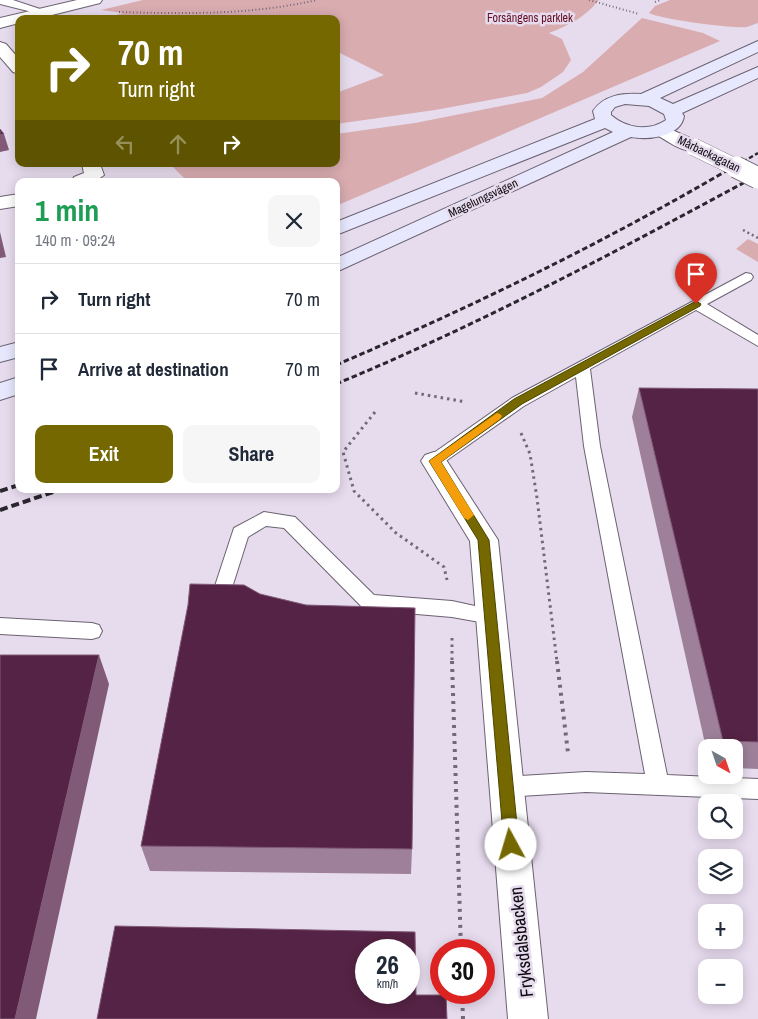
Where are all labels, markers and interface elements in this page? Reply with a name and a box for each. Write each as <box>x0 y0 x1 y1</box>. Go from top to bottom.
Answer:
park label: Forsängens parklek <box>487 10 573 26</box>
text: 70 m <box>118 29 183 76</box>
icon: right <box>35 35 100 100</box>
text: Turn right <box>118 74 195 104</box>
icon: left <box>111 130 139 158</box>
icon: ahead <box>164 130 192 158</box>
icon: right <box>217 130 245 158</box>
street label: Mårbackagatan <box>675 132 743 176</box>
street label: Magelungsvägen <box>446 175 520 221</box>
text: 1 min <box>35 190 99 230</box>
button: close <box>268 195 320 247</box>
text: 140 m · 09:24 <box>35 229 115 251</box>
pin <box>675 253 717 304</box>
icon: arrive <box>682 260 710 288</box>
icon: right <box>35 285 63 313</box>
text: Turn right <box>78 286 150 312</box>
text: 70 m <box>285 286 320 312</box>
icon: arrive <box>35 355 63 383</box>
text: Arrive at destination <box>78 356 229 382</box>
text: 70 m <box>285 356 320 382</box>
button: Exit <box>35 425 173 483</box>
button: Share <box>183 425 320 483</box>
north arrow <box>698 739 742 784</box>
map controls <box>698 739 743 1004</box>
button: search <box>698 794 743 839</box>
position arrow <box>484 818 536 870</box>
button: layers <box>698 849 743 894</box>
street label: Fryksdalsbacken <box>503 886 539 998</box>
button: + <box>698 904 743 949</box>
speed limit sign: 30 <box>430 939 495 1004</box>
text: 26 <box>376 948 399 982</box>
button: − <box>698 959 743 1004</box>
text: km/h <box>377 976 398 992</box>

